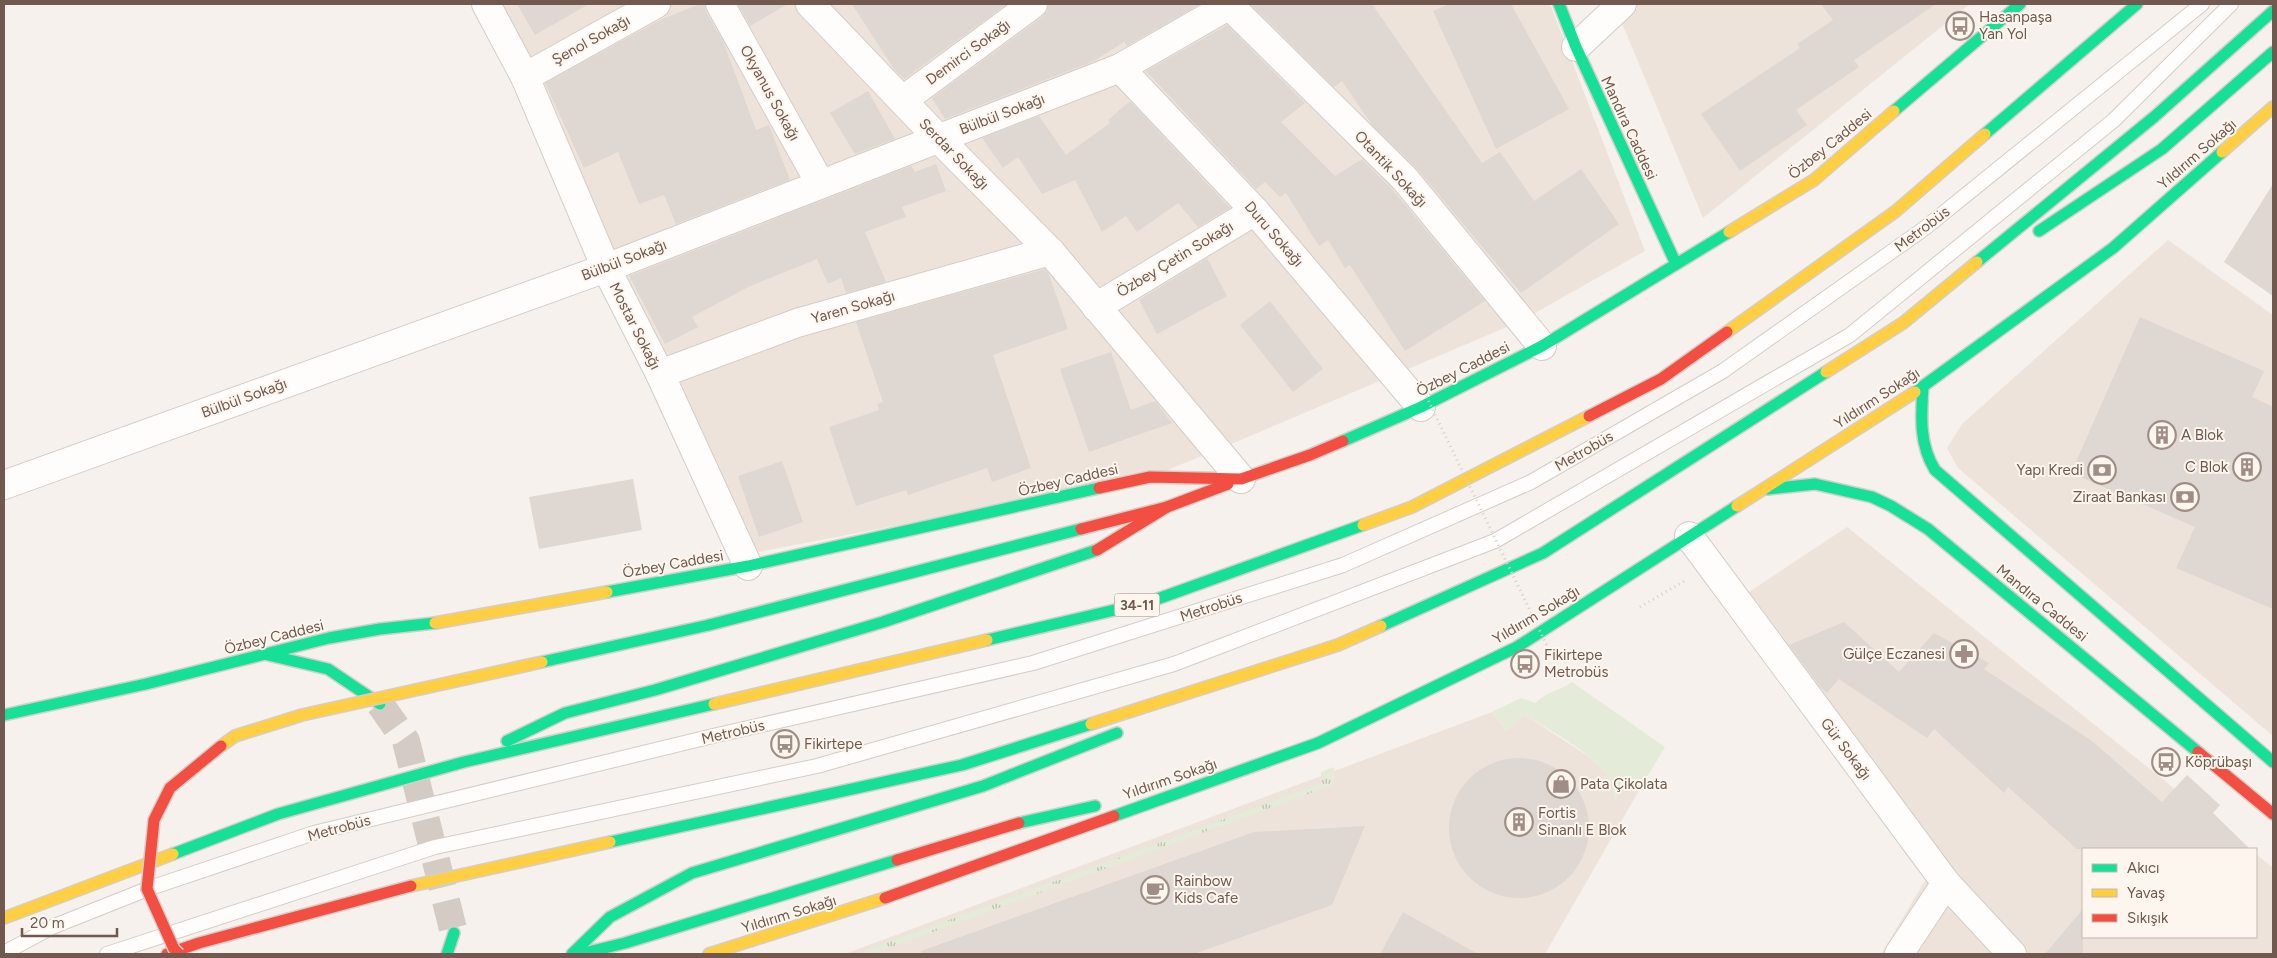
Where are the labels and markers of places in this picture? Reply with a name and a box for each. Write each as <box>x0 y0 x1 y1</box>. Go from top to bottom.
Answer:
place label: Hasanpaşa Yan Yol <box>1979 8 2052 43</box>
bus stop icon: Hasanpaşa Yan Yol <box>1945 11 1975 41</box>
building icon: A Blok <box>2147 420 2177 450</box>
place label: A Blok <box>2181 426 2224 444</box>
building icon: C Blok <box>2232 452 2262 482</box>
bank icon: Yapı Kredi <box>2087 455 2117 485</box>
place label: C Blok <box>2185 458 2229 476</box>
place label: Yapı Kredi <box>2016 461 2083 479</box>
bank icon: Ziraat Bankası <box>2170 482 2200 512</box>
place label: Ziraat Bankası <box>2073 488 2166 506</box>
pharmacy icon: Gülçe Eczanesi <box>1949 639 1979 669</box>
place label: Gülçe Eczanesi <box>1843 645 1945 663</box>
place label: Fikirtepe Metrobüs <box>1544 646 1608 681</box>
bus stop icon: Fikirtepe Metrobüs <box>1510 649 1540 679</box>
bus stop icon: Fikirtepe <box>770 729 800 759</box>
place label: Fikirtepe <box>804 735 862 753</box>
bus stop icon: Köprübaşı <box>2151 747 2181 777</box>
place label: Köprübaşı <box>2185 753 2252 771</box>
shop icon: Pata Çikolata <box>1546 769 1576 799</box>
place label: Pata Çikolata <box>1580 775 1668 793</box>
place label: Fortis Sinanlı E Blok <box>1538 804 1627 839</box>
building icon: Fortis Sinanlı E Blok <box>1504 807 1534 837</box>
place label: Rainbow Kids Cafe <box>1174 872 1238 907</box>
cafe icon: Rainbow Kids Cafe <box>1140 875 1170 905</box>

